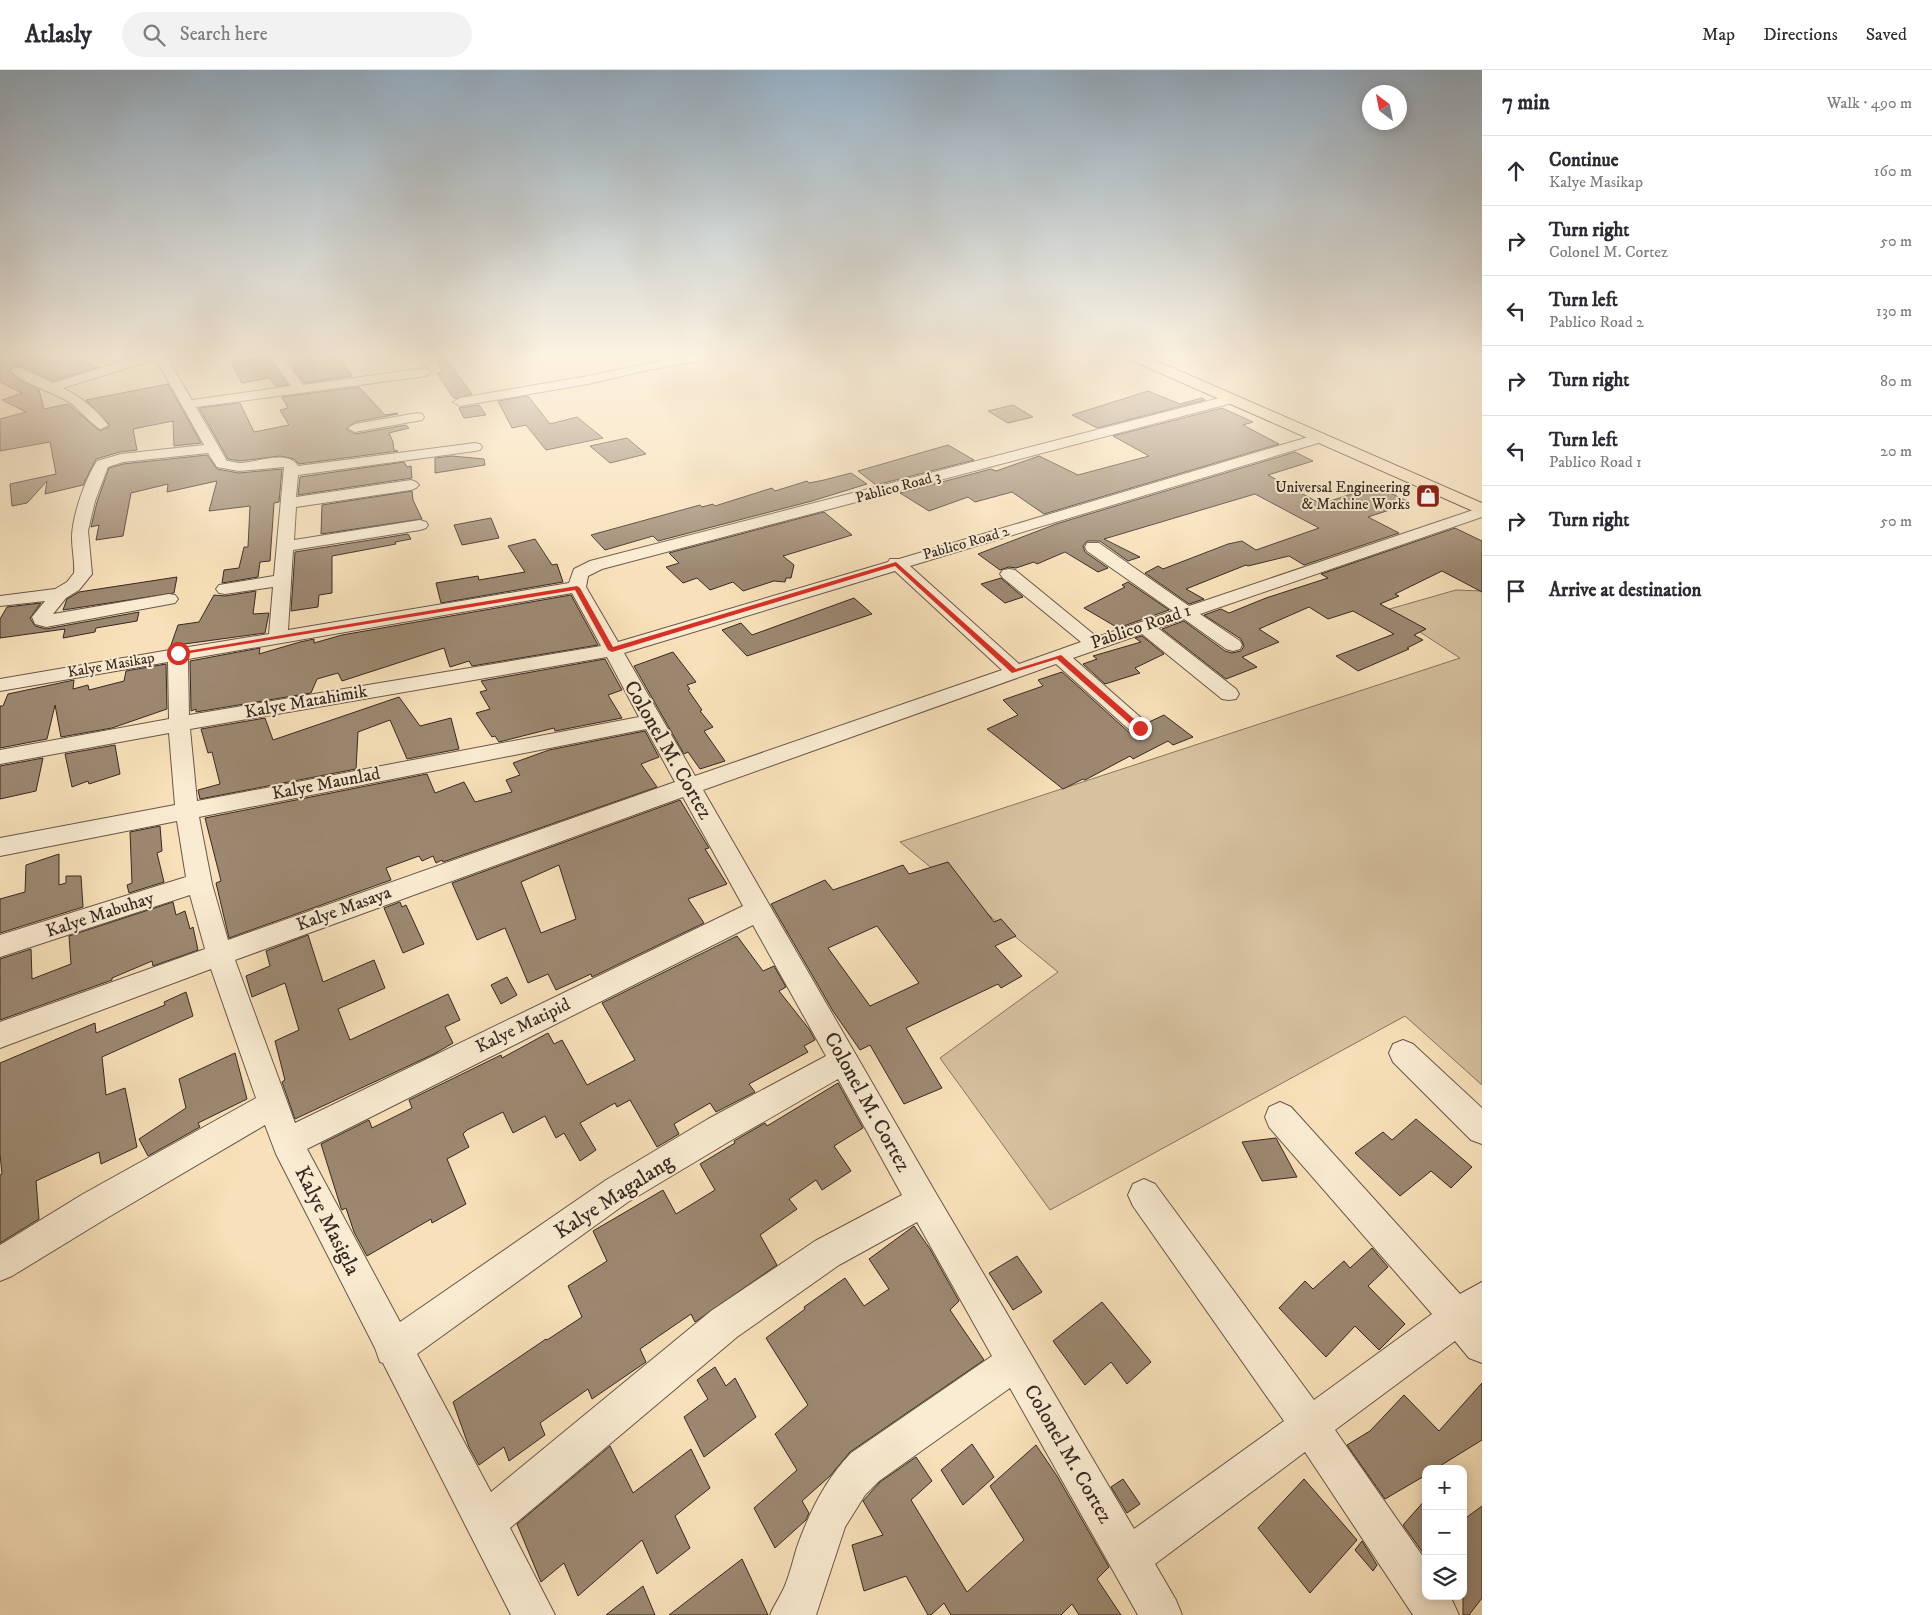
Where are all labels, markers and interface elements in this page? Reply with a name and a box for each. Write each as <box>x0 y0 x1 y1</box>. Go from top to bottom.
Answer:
search box <box>122 12 472 57</box>
text: Atlasly <box>25 20 92 50</box>
icon: search <box>140 21 168 49</box>
text: Search here <box>180 23 268 46</box>
text: Map <box>1702 24 1735 46</box>
text: Directions <box>1763 24 1838 46</box>
text: Saved <box>1866 24 1907 46</box>
north arrow <box>1362 85 1407 130</box>
text: 7 min <box>1502 90 1550 116</box>
text: Walk · 490 m <box>1827 93 1912 113</box>
text: Continue <box>1549 149 1619 172</box>
icon: ahead <box>1502 157 1530 185</box>
text: 160 m <box>1874 161 1912 181</box>
text: Kalye Masikap <box>1549 172 1643 192</box>
text: Turn right <box>1549 219 1629 242</box>
icon: right <box>1502 227 1530 255</box>
text: 50 m <box>1880 231 1912 251</box>
text: Colonel M. Cortez <box>1549 242 1668 262</box>
text: Turn left <box>1549 289 1618 312</box>
icon: left <box>1502 297 1530 325</box>
text: 130 m <box>1876 301 1912 321</box>
text: Pablico Road 2 <box>1549 312 1644 332</box>
icon: right <box>1502 367 1530 395</box>
text: Turn right <box>1549 369 1629 392</box>
text: 80 m <box>1880 371 1912 391</box>
text: Turn left <box>1549 429 1618 452</box>
icon: left <box>1502 437 1530 465</box>
text: 20 m <box>1880 441 1912 461</box>
text: Pablico Road 1 <box>1549 452 1642 472</box>
street label: Pablico Road 3 <box>853 467 943 507</box>
place label: Universal Engineering & Machine Works <box>1275 478 1411 514</box>
shop icon: Universal Engineering & Machine Works <box>1415 483 1441 509</box>
icon: right <box>1502 507 1530 535</box>
text: Turn right <box>1549 509 1629 532</box>
text: 50 m <box>1880 511 1912 531</box>
street label: Pablico Road 2 <box>921 521 1012 564</box>
icon: arrive <box>1502 577 1530 605</box>
text: Arrive at destination <box>1549 579 1701 602</box>
street label: Pablico Road 1 <box>1088 600 1194 654</box>
route start <box>167 642 190 665</box>
street label: Kalye Masikap <box>66 648 156 682</box>
street label: Colonel M. Cortez <box>618 676 718 824</box>
street label: Kalye Matahimik <box>243 680 369 724</box>
route end <box>1129 717 1152 740</box>
street label: Kalye Maunlad <box>270 763 382 805</box>
street label: Kalye Masaya <box>294 882 395 936</box>
street label: Kalye Mabuhay <box>43 887 157 943</box>
street label: Kalye Matipid <box>472 994 574 1058</box>
street label: Colonel M. Cortez <box>818 1027 916 1177</box>
street label: Kalye Magalang <box>550 1148 679 1245</box>
street label: Kalye Masigla <box>288 1162 366 1280</box>
street label: Colonel M. Cortez <box>1018 1380 1118 1528</box>
map controls <box>1422 1465 1467 1600</box>
button: + <box>1422 1465 1467 1510</box>
button: − <box>1422 1510 1467 1555</box>
button: layers <box>1422 1555 1467 1600</box>

